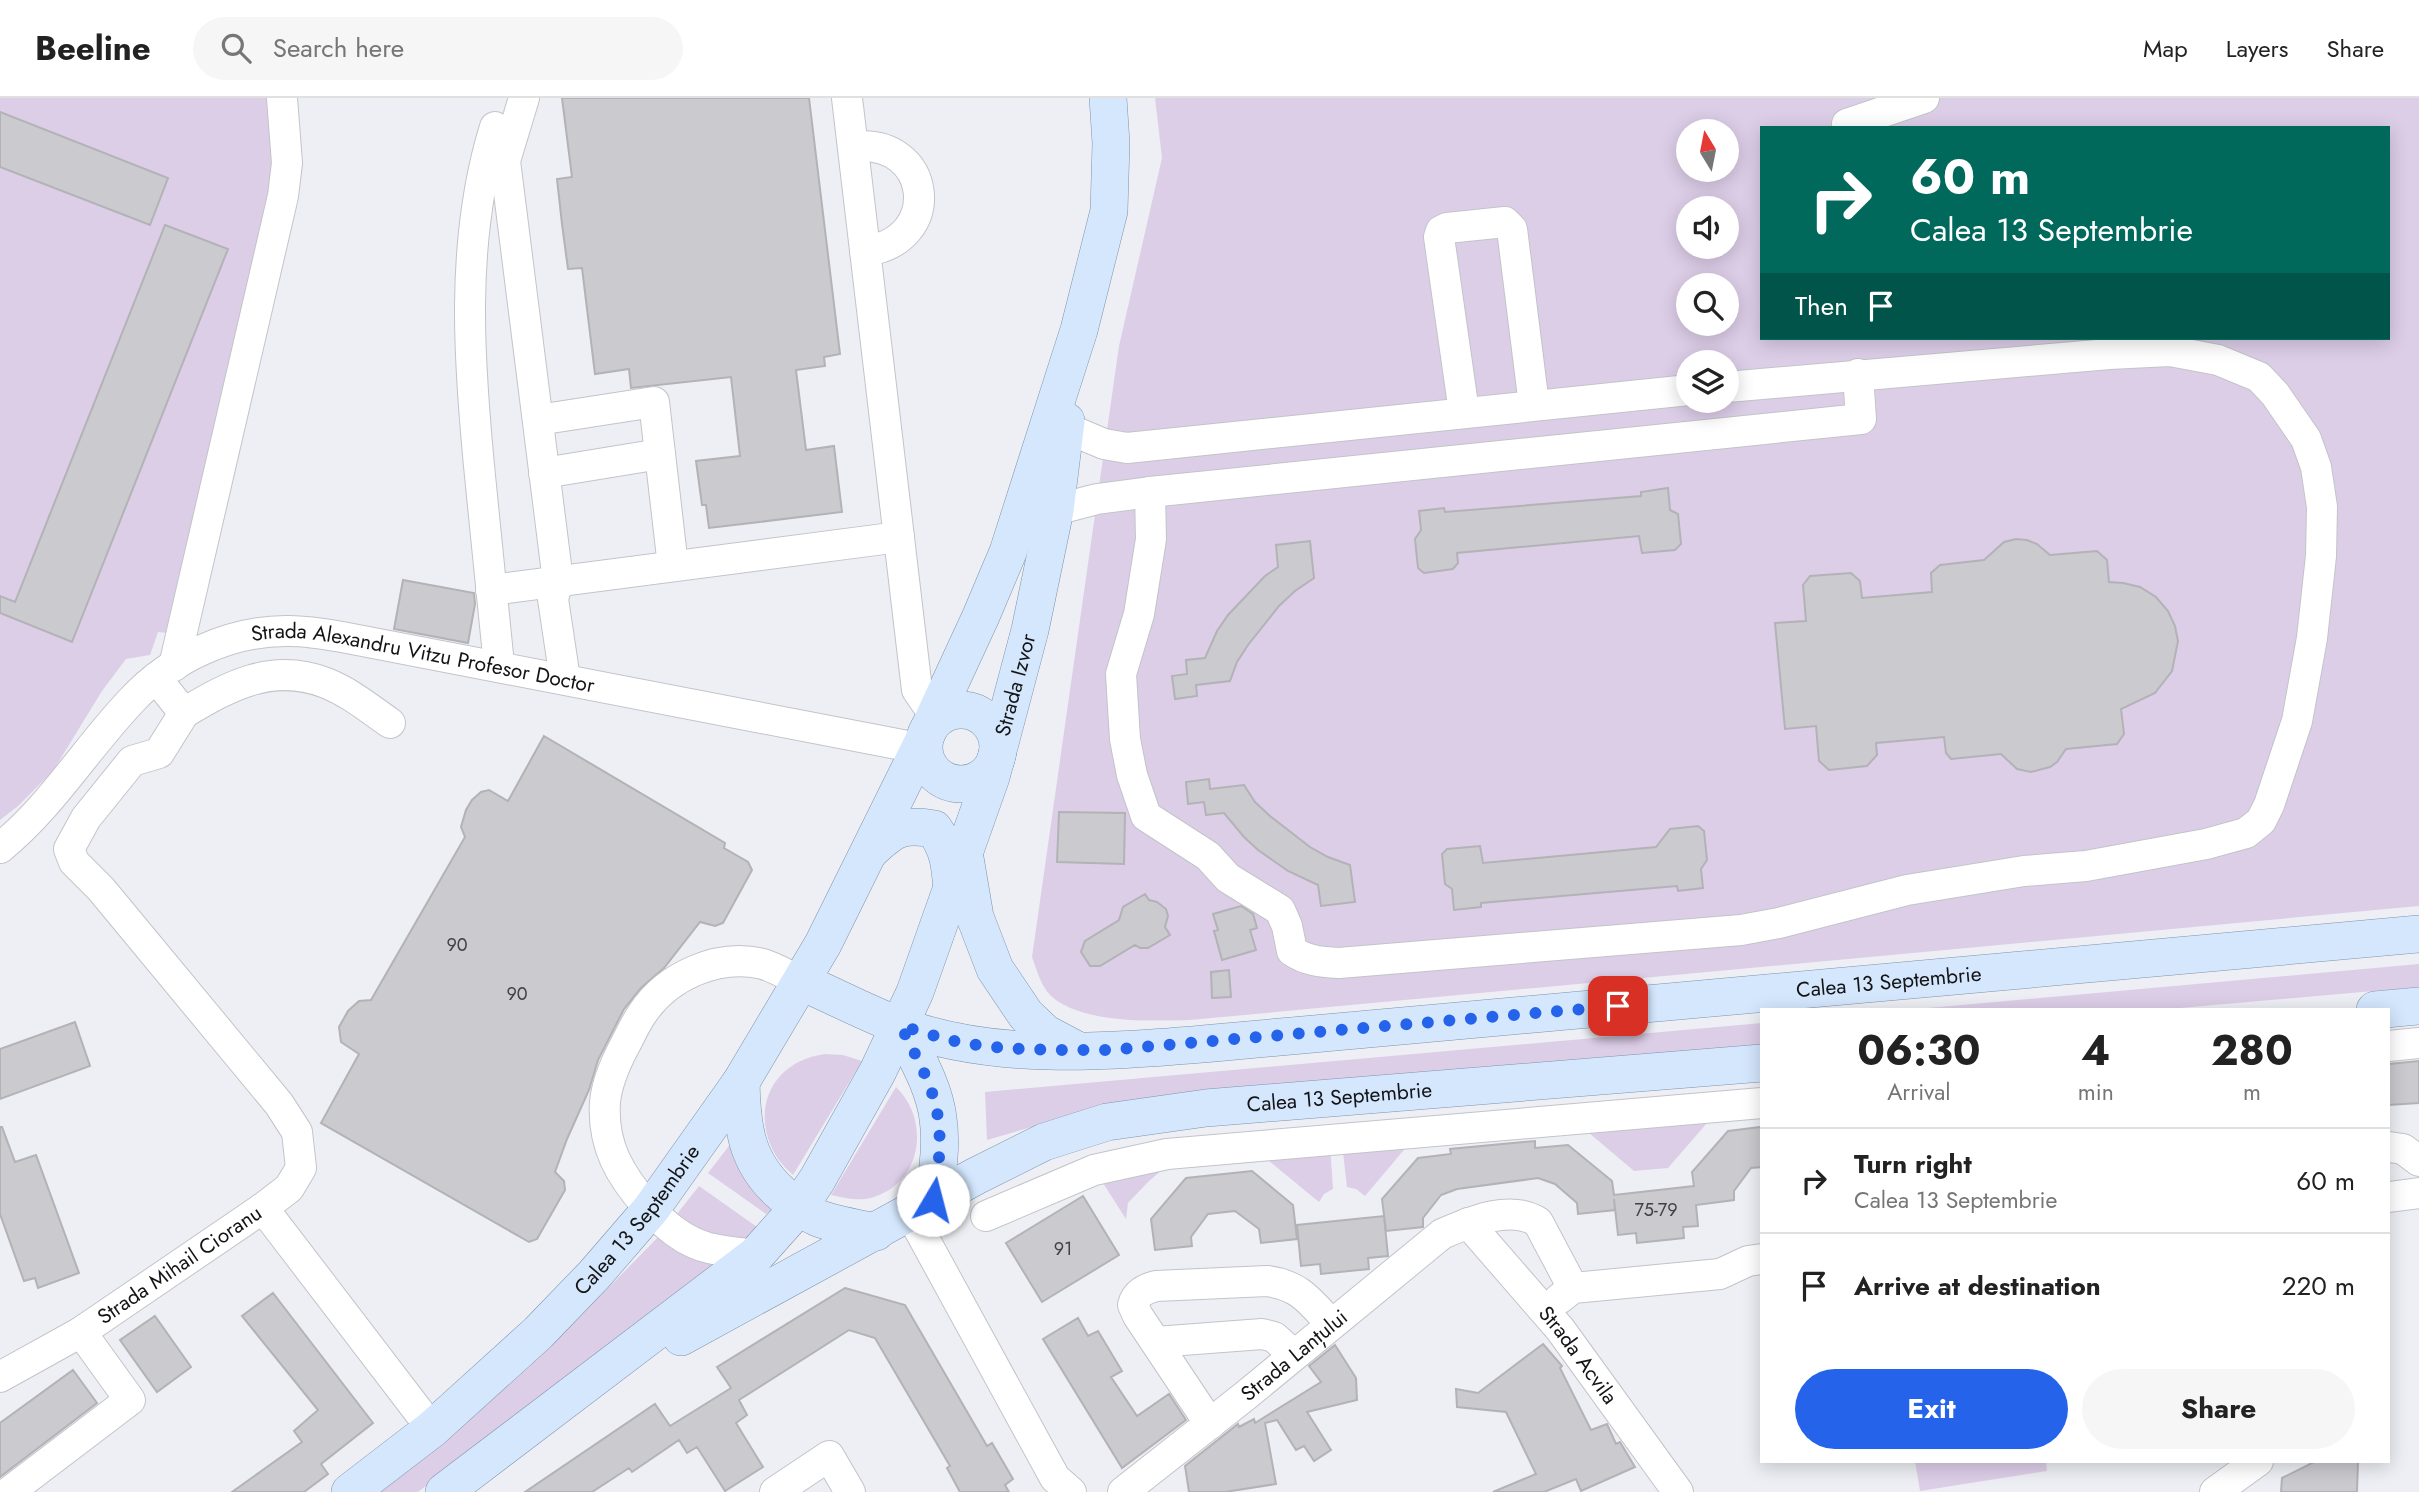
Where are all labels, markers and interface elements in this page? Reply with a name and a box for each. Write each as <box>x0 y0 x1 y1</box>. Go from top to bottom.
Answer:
search box <box>193 17 683 80</box>
text: Beeline <box>35 25 151 72</box>
icon: search <box>217 29 255 67</box>
text: Search here <box>273 29 404 67</box>
text: Map <box>2143 31 2188 66</box>
text: Layers <box>2226 31 2288 66</box>
text: Share <box>2326 31 2384 66</box>
north arrow <box>1676 119 1740 182</box>
map controls <box>1676 119 1739 413</box>
text: 60 m <box>1910 142 2030 212</box>
icon: right <box>1795 154 1886 245</box>
button: sound <box>1676 196 1739 259</box>
text: Calea 13 Septembrie <box>1910 207 2193 253</box>
button: search <box>1676 273 1739 336</box>
text: Then <box>1795 287 1848 325</box>
icon: arrive <box>1862 287 1900 325</box>
button: layers <box>1676 350 1739 413</box>
street label: Strada Alexandru Vitzu Profesor Doctor <box>249 616 598 701</box>
street label: Strada Izvor <box>987 630 1044 740</box>
house number: 90 <box>446 932 468 958</box>
street label: Calea 13 Septembrie <box>1795 959 1983 1005</box>
pin <box>1588 976 1648 1036</box>
house number: 90 <box>506 981 528 1007</box>
icon: arrive <box>1599 987 1637 1025</box>
text: 06:30 <box>1857 1020 1981 1081</box>
text: 4 <box>2081 1020 2110 1081</box>
text: 280 <box>2211 1020 2293 1081</box>
street label: Calea 13 Septembrie <box>1246 1075 1433 1120</box>
text: Arrival <box>1887 1075 1951 1109</box>
text: min <box>2078 1075 2114 1109</box>
text: m <box>2243 1075 2261 1109</box>
street label: Calea 13 Septembrie <box>567 1138 707 1302</box>
text: Turn right <box>1854 1145 1972 1183</box>
icon: right <box>1795 1162 1833 1200</box>
text: 60 m <box>2296 1162 2355 1200</box>
position arrow <box>896 1163 970 1237</box>
text: Calea 13 Septembrie <box>1854 1183 2057 1217</box>
house number: 75-79 <box>1634 1197 1678 1223</box>
street label: Strada Mihail Cioranu <box>91 1198 268 1332</box>
house number: 91 <box>1054 1236 1072 1262</box>
icon: arrive <box>1795 1267 1833 1305</box>
text: Arrive at destination <box>1854 1267 2101 1305</box>
text: 220 m <box>2282 1267 2355 1305</box>
street label: Strada Acvila <box>1531 1299 1625 1410</box>
street label: Strada Lanțului <box>1234 1303 1354 1408</box>
button: Exit <box>1795 1369 2068 1449</box>
button: Share <box>2082 1369 2355 1449</box>

